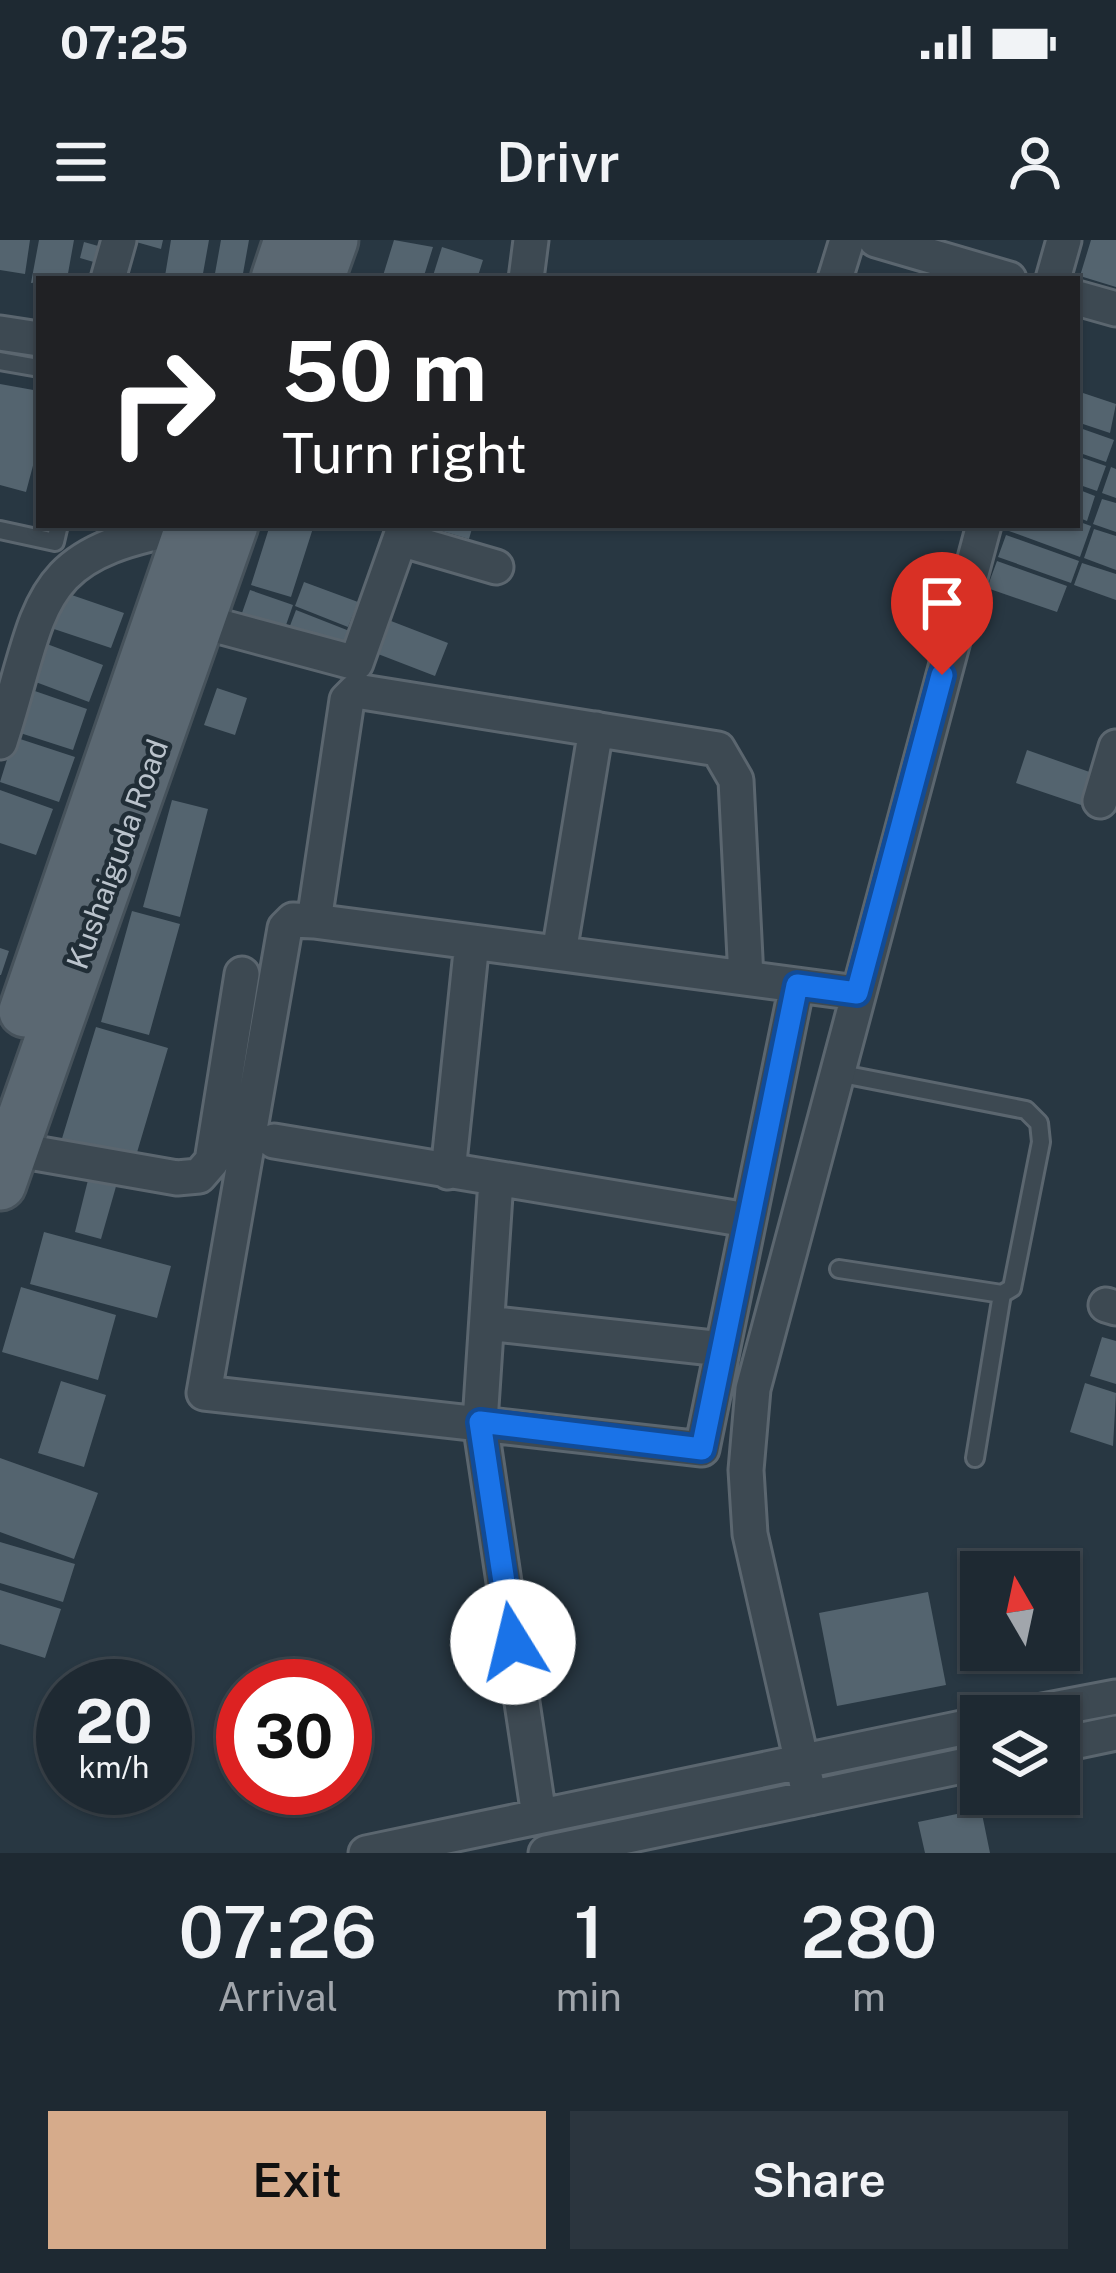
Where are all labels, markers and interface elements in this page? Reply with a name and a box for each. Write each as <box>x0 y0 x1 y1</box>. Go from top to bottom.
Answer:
text: 07:25 <box>60 16 188 69</box>
icon: menu <box>48 129 114 195</box>
icon: person <box>1002 129 1068 195</box>
text: Drivr <box>496 131 620 194</box>
text: 50 m <box>282 321 487 420</box>
icon: right <box>84 324 240 480</box>
text: Turn right <box>282 422 527 485</box>
pin <box>891 552 993 675</box>
icon: arrive <box>909 570 975 636</box>
street label: Kushaiguda Road <box>59 734 175 974</box>
north arrow <box>960 1551 1080 1671</box>
map controls <box>960 1551 1080 1815</box>
position arrow <box>450 1579 576 1705</box>
speed limit sign: 30 <box>216 1659 372 1815</box>
text: 20 <box>76 1686 152 1757</box>
button: layers <box>960 1695 1080 1815</box>
text: km/h <box>79 1749 149 1785</box>
text: 07:26 <box>179 1890 377 1974</box>
text: 1 <box>574 1890 604 1974</box>
text: 280 <box>800 1890 937 1974</box>
text: Arrival <box>218 1974 338 2020</box>
text: min <box>556 1974 622 2020</box>
text: m <box>852 1974 886 2020</box>
button: Exit <box>48 2111 546 2249</box>
button: Share <box>570 2111 1068 2249</box>

